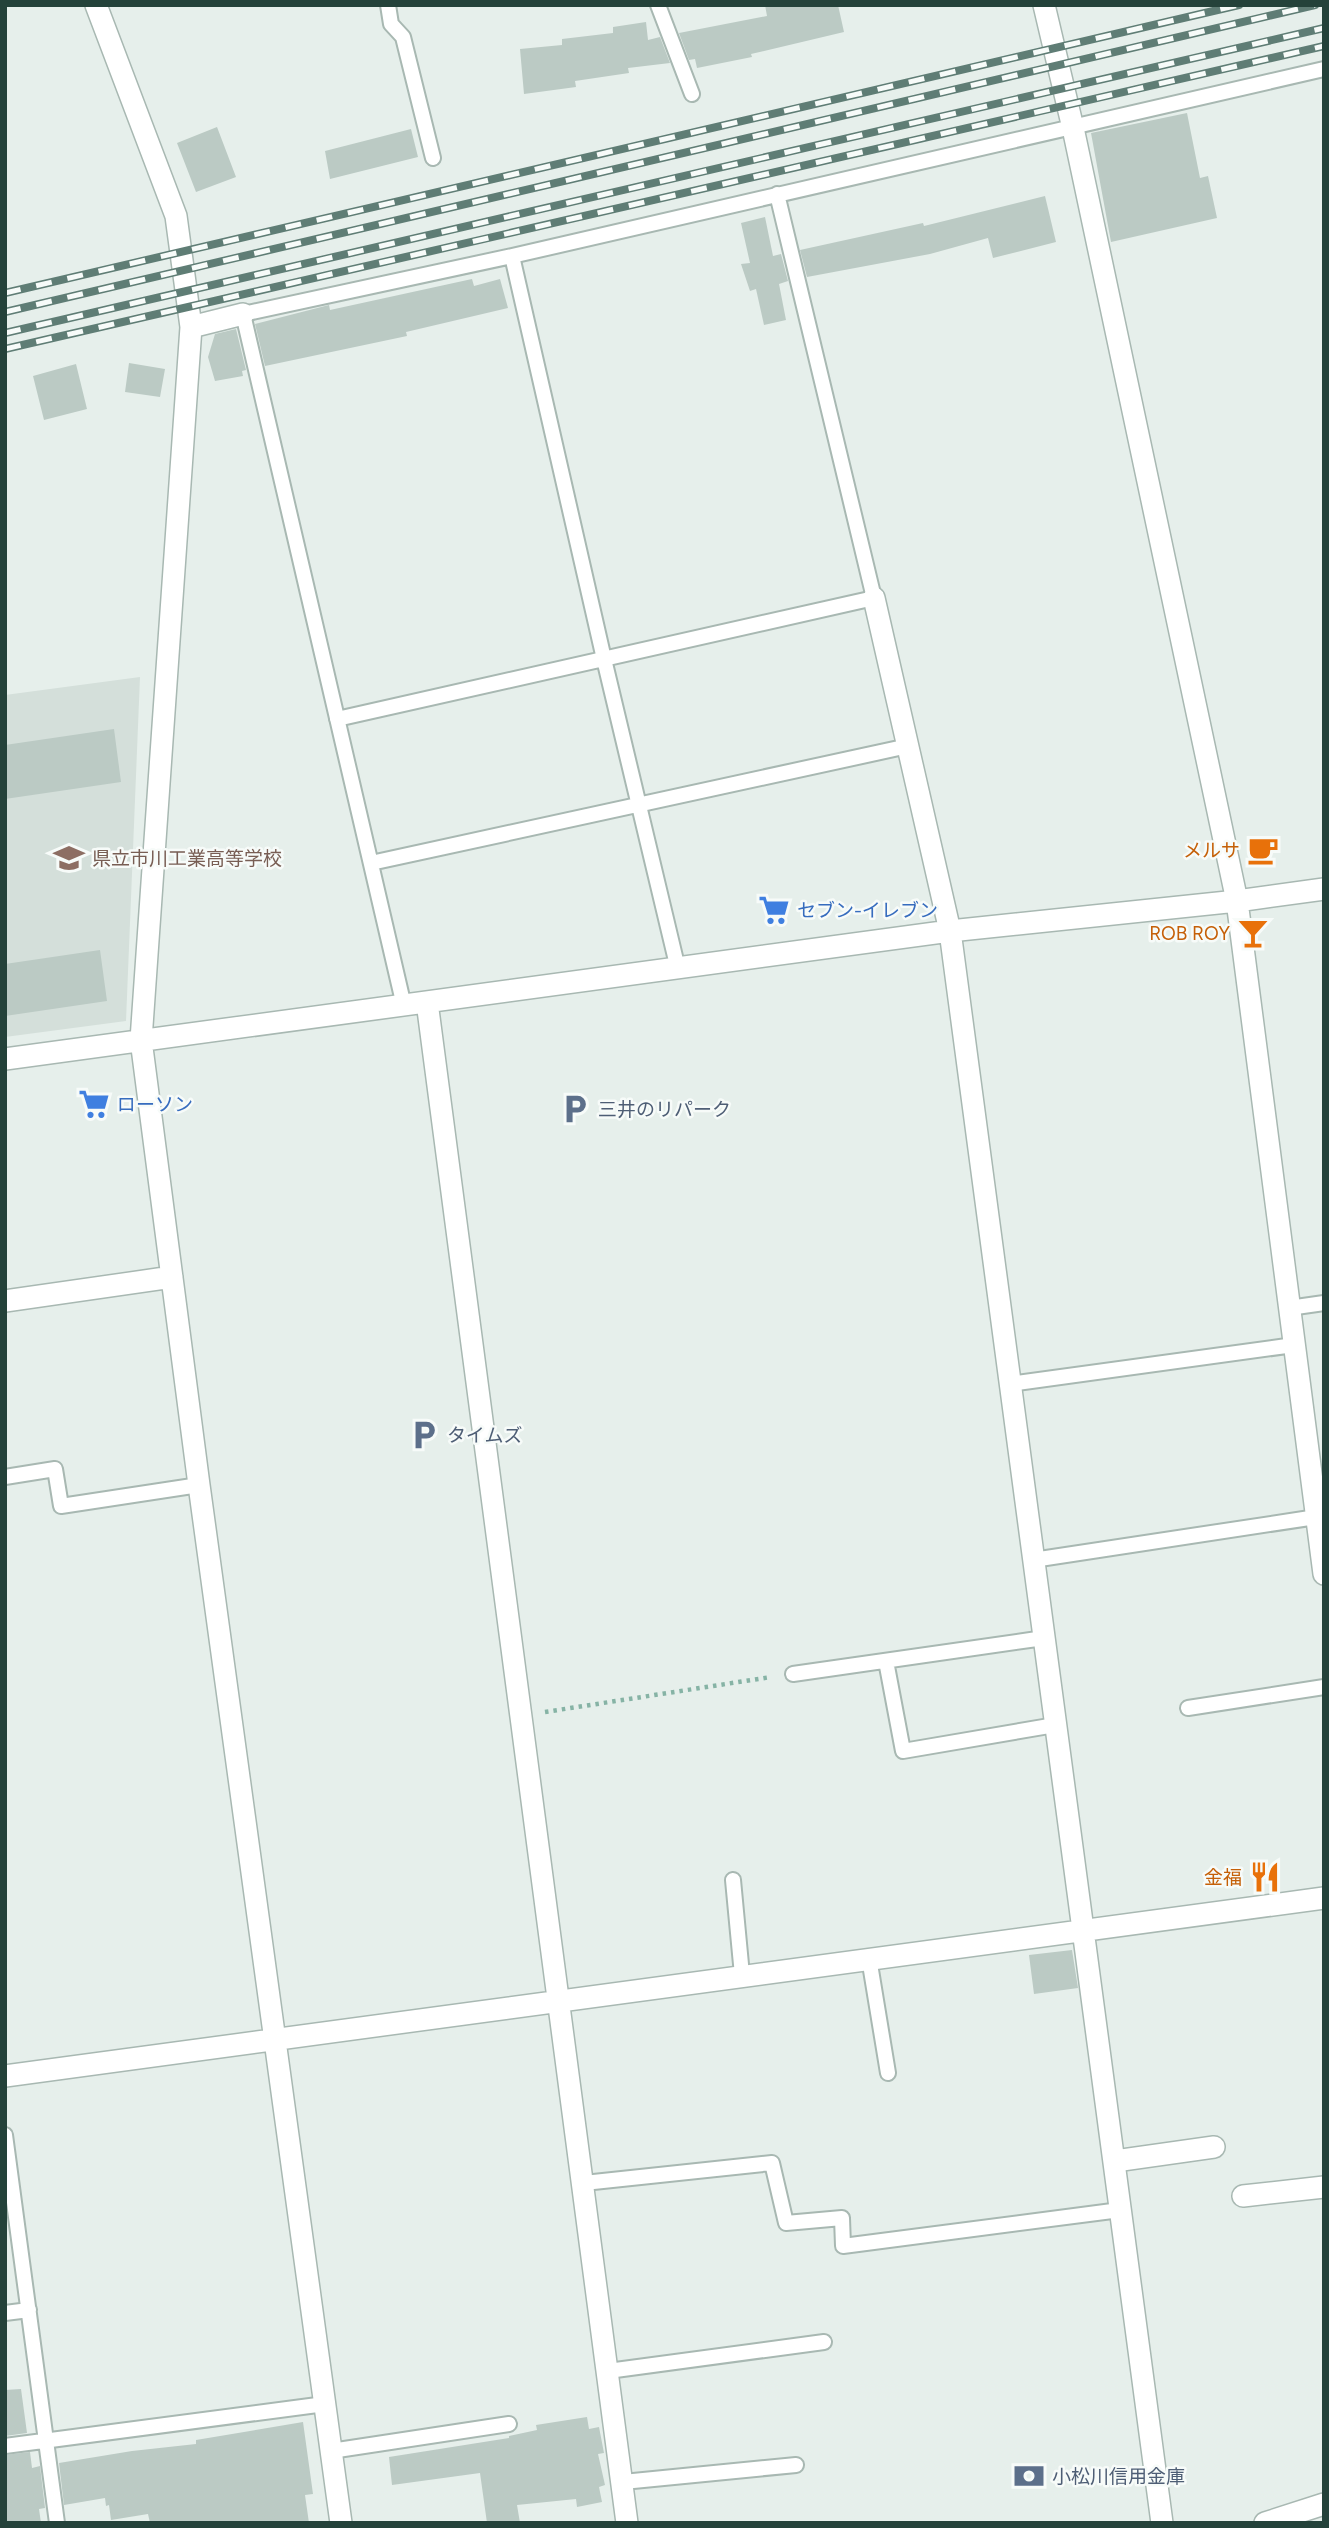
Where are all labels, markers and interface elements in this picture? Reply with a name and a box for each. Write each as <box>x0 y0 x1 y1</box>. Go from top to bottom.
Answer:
cafe icon: メルサ <box>1246 833 1280 867</box>
place label: メルサ <box>1183 839 1240 862</box>
school or university icon: 県立市川工業高等学校 <box>52 841 86 875</box>
place label: 県立市川工業高等学校 <box>92 847 282 870</box>
supermarket icon: セブン-イレブン <box>757 893 791 927</box>
place label: セブン-イレブン <box>797 899 938 922</box>
bar icon: ROB ROY <box>1236 916 1270 950</box>
place label: ROB ROY <box>1149 922 1231 945</box>
supermarket icon: ローソン <box>77 1087 111 1121</box>
parking icon: 三井のリパーク <box>558 1092 592 1126</box>
place label: ローソン <box>117 1093 193 1116</box>
place label: 三井のリパーク <box>598 1098 731 1121</box>
parking icon: タイムズ <box>407 1418 441 1452</box>
place label: タイムズ <box>447 1424 523 1447</box>
restaurant icon: 金福 <box>1248 1860 1282 1894</box>
place label: 金福 <box>1204 1866 1242 1889</box>
bank icon: 小松川信用金庫 <box>1012 2459 1046 2493</box>
place label: 小松川信用金庫 <box>1052 2465 1185 2488</box>

